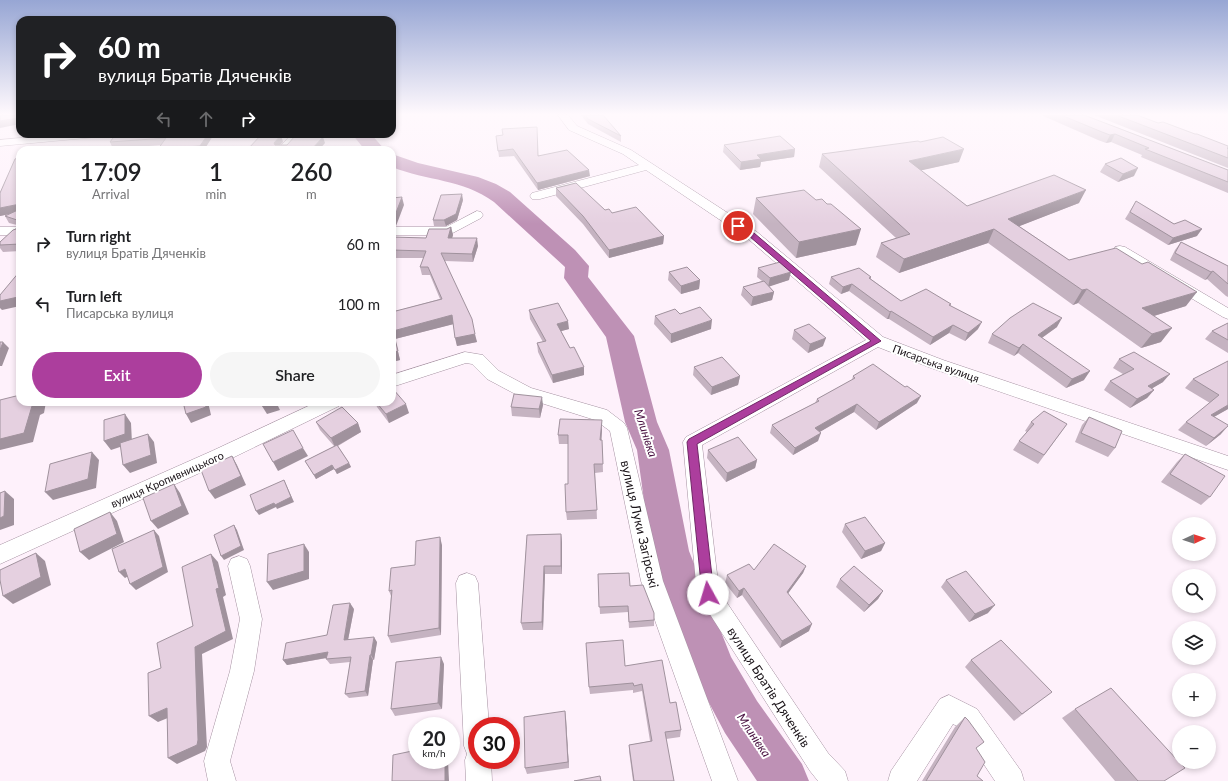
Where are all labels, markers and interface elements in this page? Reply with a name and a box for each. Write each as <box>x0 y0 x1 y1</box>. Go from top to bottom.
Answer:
text: 60 m <box>98 30 161 64</box>
icon: right <box>32 32 84 84</box>
text: вулиця Братів Дяченків <box>98 64 292 86</box>
icon: left <box>153 108 175 130</box>
icon: ahead <box>195 108 217 130</box>
icon: right <box>237 108 259 130</box>
text: 17:09 <box>80 157 142 186</box>
text: 1 <box>209 157 223 186</box>
text: 260 <box>290 157 332 186</box>
text: Arrival <box>92 186 129 202</box>
text: min <box>205 186 227 202</box>
text: m <box>306 186 317 202</box>
pin <box>721 209 755 243</box>
icon: arrive <box>727 215 749 237</box>
text: Turn right <box>66 227 131 245</box>
icon: right <box>32 233 54 255</box>
text: 60 m <box>346 235 380 253</box>
text: вулиця Братів Дяченків <box>66 245 206 261</box>
text: Turn left <box>66 287 122 305</box>
icon: left <box>32 293 54 315</box>
text: 100 m <box>338 295 380 313</box>
text: Писарська вулиця <box>66 305 174 321</box>
street label: Писарська вулиця <box>891 341 981 385</box>
button: Exit <box>32 352 202 398</box>
button: Share <box>210 352 380 398</box>
water label: Млинівка <box>631 407 661 459</box>
street label: вулиця Кропивницького <box>108 448 226 510</box>
street label: вулиця Луки Загірські <box>618 459 662 589</box>
north arrow <box>1172 517 1216 561</box>
map controls <box>1172 517 1216 769</box>
button: search <box>1172 569 1216 613</box>
position arrow <box>687 573 729 615</box>
button: layers <box>1172 621 1216 665</box>
street label: вулиця Братів Дяченків <box>724 624 814 750</box>
button: + <box>1172 673 1216 717</box>
water label: Млинівка <box>734 710 774 760</box>
speed limit sign: 30 <box>468 717 520 769</box>
button: − <box>1172 725 1216 769</box>
text: 20 <box>422 726 446 750</box>
text: km/h <box>422 747 446 759</box>

